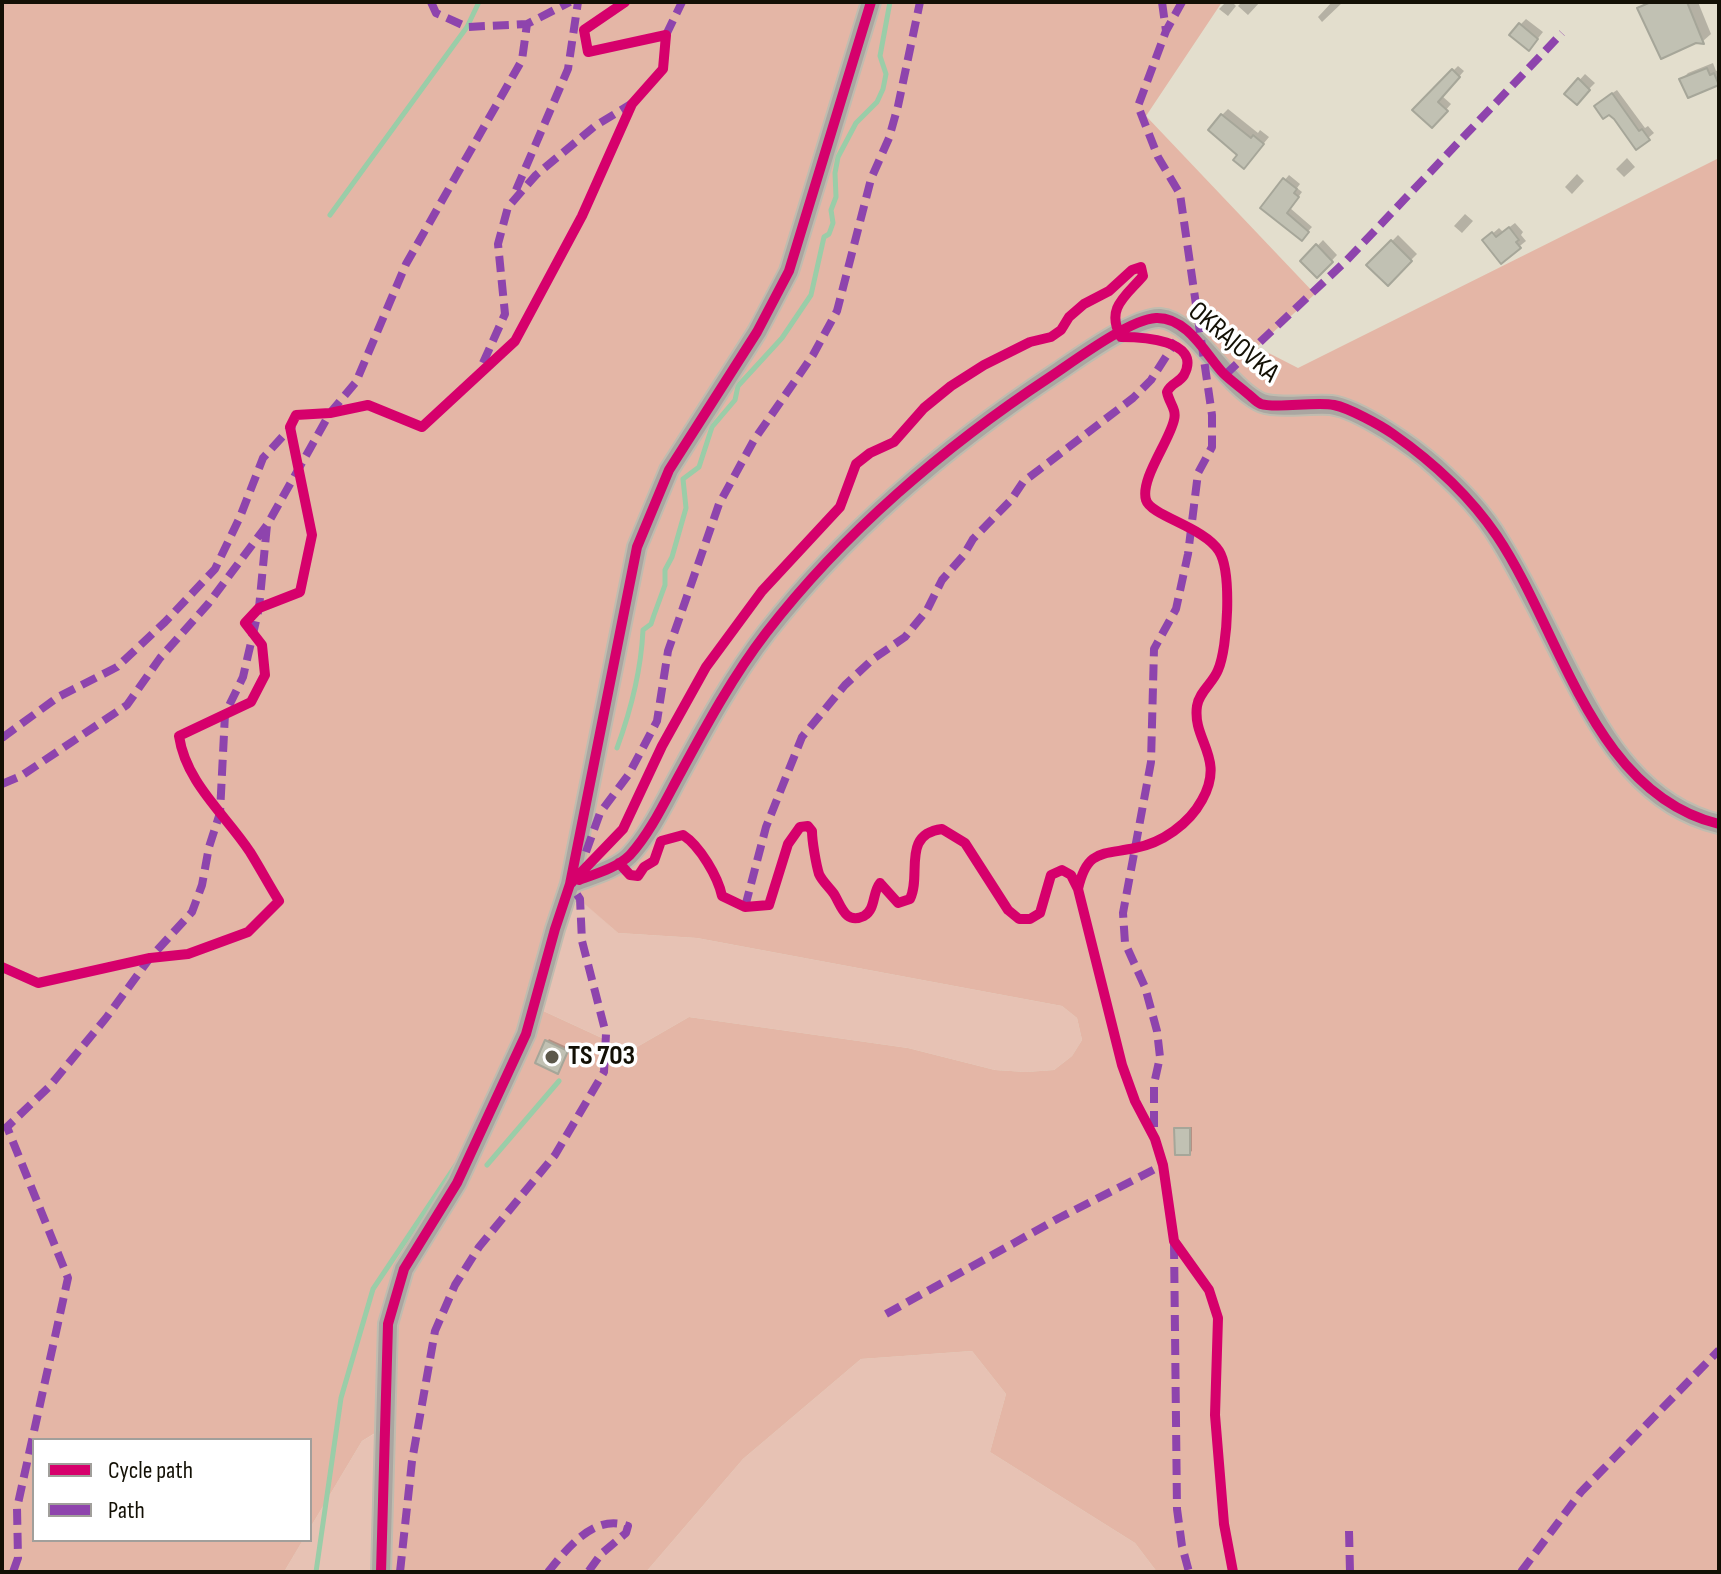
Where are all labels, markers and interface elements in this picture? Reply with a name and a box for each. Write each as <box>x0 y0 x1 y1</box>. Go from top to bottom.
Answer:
street label: OKRAJOVKA <box>1181 295 1285 391</box>
place label: TS 703 <box>568 1040 635 1074</box>
marker: TS 703 <box>543 1048 561 1066</box>
legend <box>32 1438 312 1542</box>
text: Cycle path <box>108 1456 193 1485</box>
text: Path <box>108 1496 145 1525</box>

